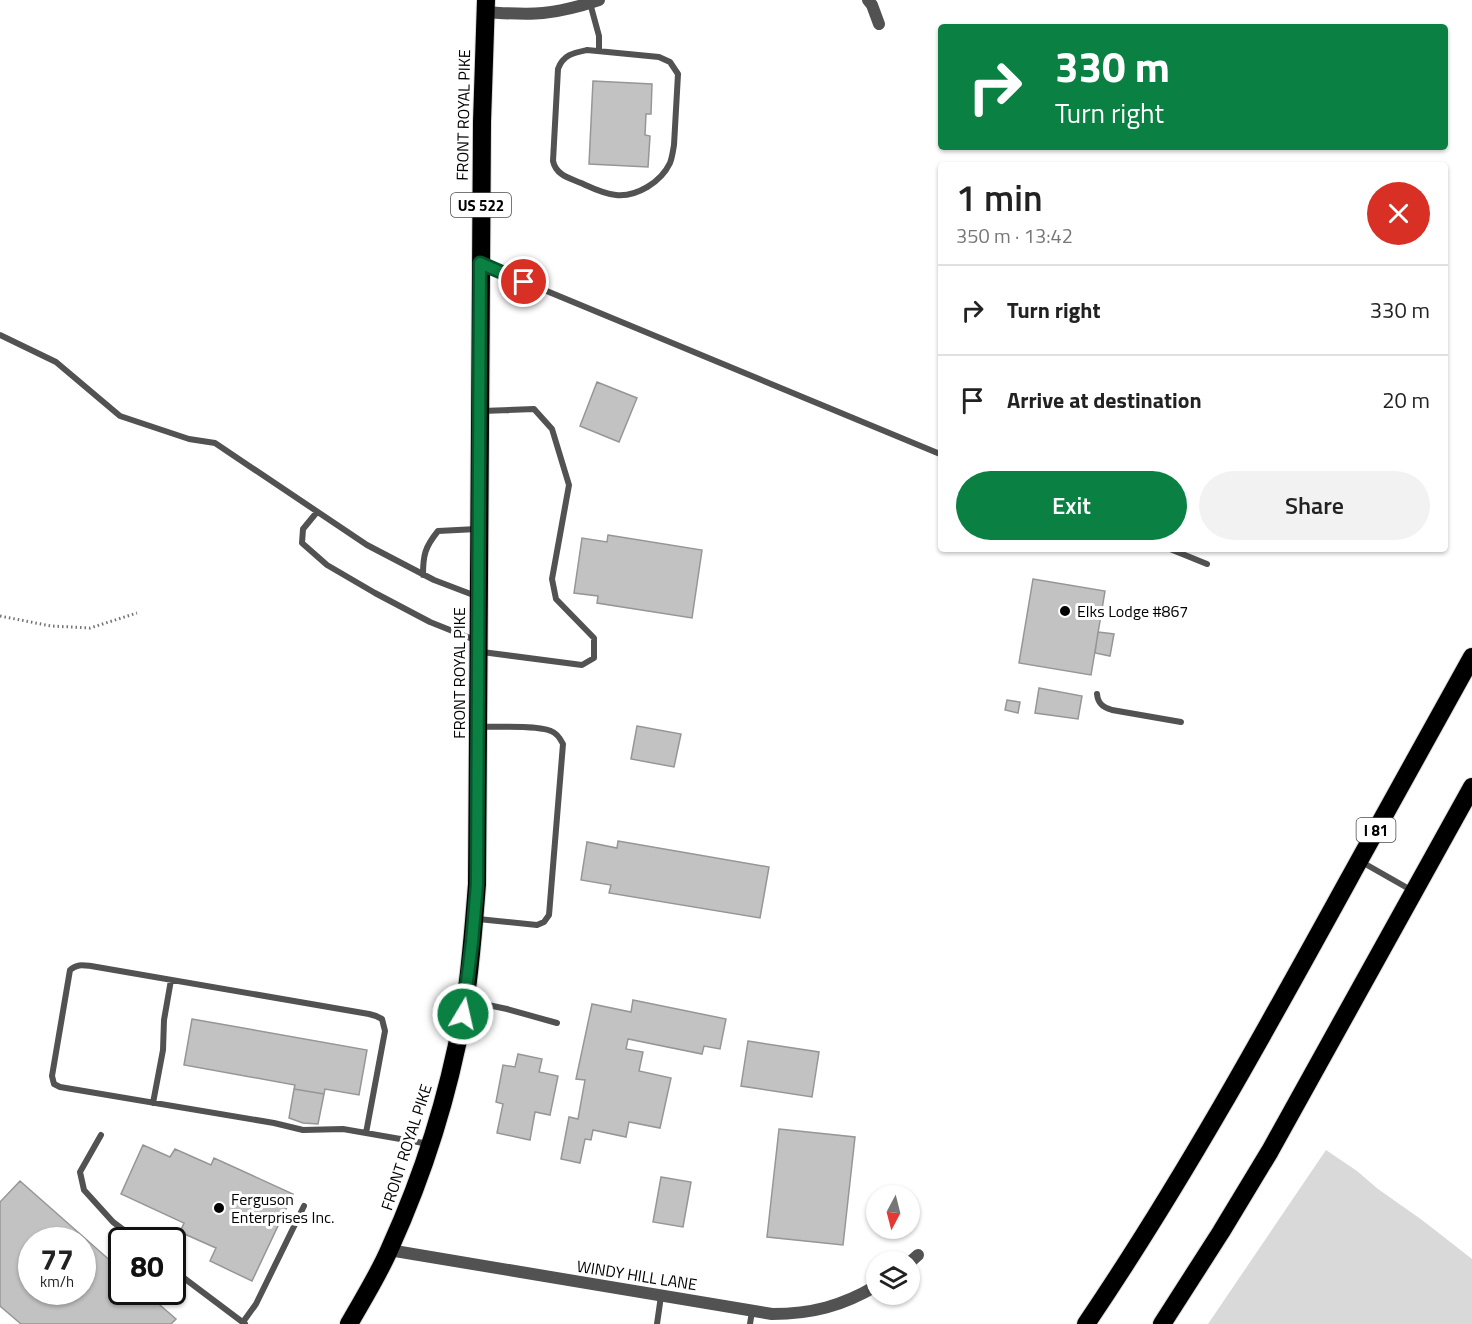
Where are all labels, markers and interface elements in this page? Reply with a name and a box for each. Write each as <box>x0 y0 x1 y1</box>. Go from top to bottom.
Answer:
text: 330 m <box>1055 34 1170 98</box>
icon: right <box>956 48 1034 126</box>
street label: FRONT ROYAL PIKE <box>450 49 476 181</box>
text: Turn right <box>1055 92 1164 133</box>
text: 1 min <box>956 170 1043 225</box>
button: close <box>1367 182 1430 245</box>
road number: US 522 <box>451 193 511 217</box>
text: 350 m · 13:42 <box>956 220 1073 251</box>
pin <box>498 256 549 307</box>
icon: arrive <box>507 265 540 298</box>
text: Turn right <box>1007 293 1101 327</box>
text: 330 m <box>1370 293 1430 327</box>
icon: right <box>956 294 989 327</box>
text: Arrive at destination <box>1007 383 1202 417</box>
text: 20 m <box>1382 383 1430 417</box>
icon: arrive <box>956 384 989 417</box>
button: Exit <box>956 471 1187 540</box>
button: Share <box>1199 471 1430 540</box>
place label: Elks Lodge #867 <box>1077 599 1188 623</box>
marker: Elks Lodge #867 <box>1058 604 1072 618</box>
street label: FRONT ROYAL PIKE <box>447 607 471 739</box>
road number: I 81 <box>1356 818 1396 842</box>
position arrow <box>431 982 495 1046</box>
street label: FRONT ROYAL PIKE <box>374 1081 438 1213</box>
north arrow <box>866 1185 920 1239</box>
map controls <box>866 1185 920 1305</box>
place label: Ferguson Enterprises Inc. <box>231 1187 335 1229</box>
marker: Ferguson Enterprises Inc. <box>212 1201 226 1215</box>
speed limit sign: 80 <box>108 1227 186 1305</box>
text: 77 <box>40 1236 74 1282</box>
button: layers <box>866 1251 920 1305</box>
street label: WINDY HILL LANE <box>575 1254 699 1296</box>
text: km/h <box>40 1270 74 1293</box>

